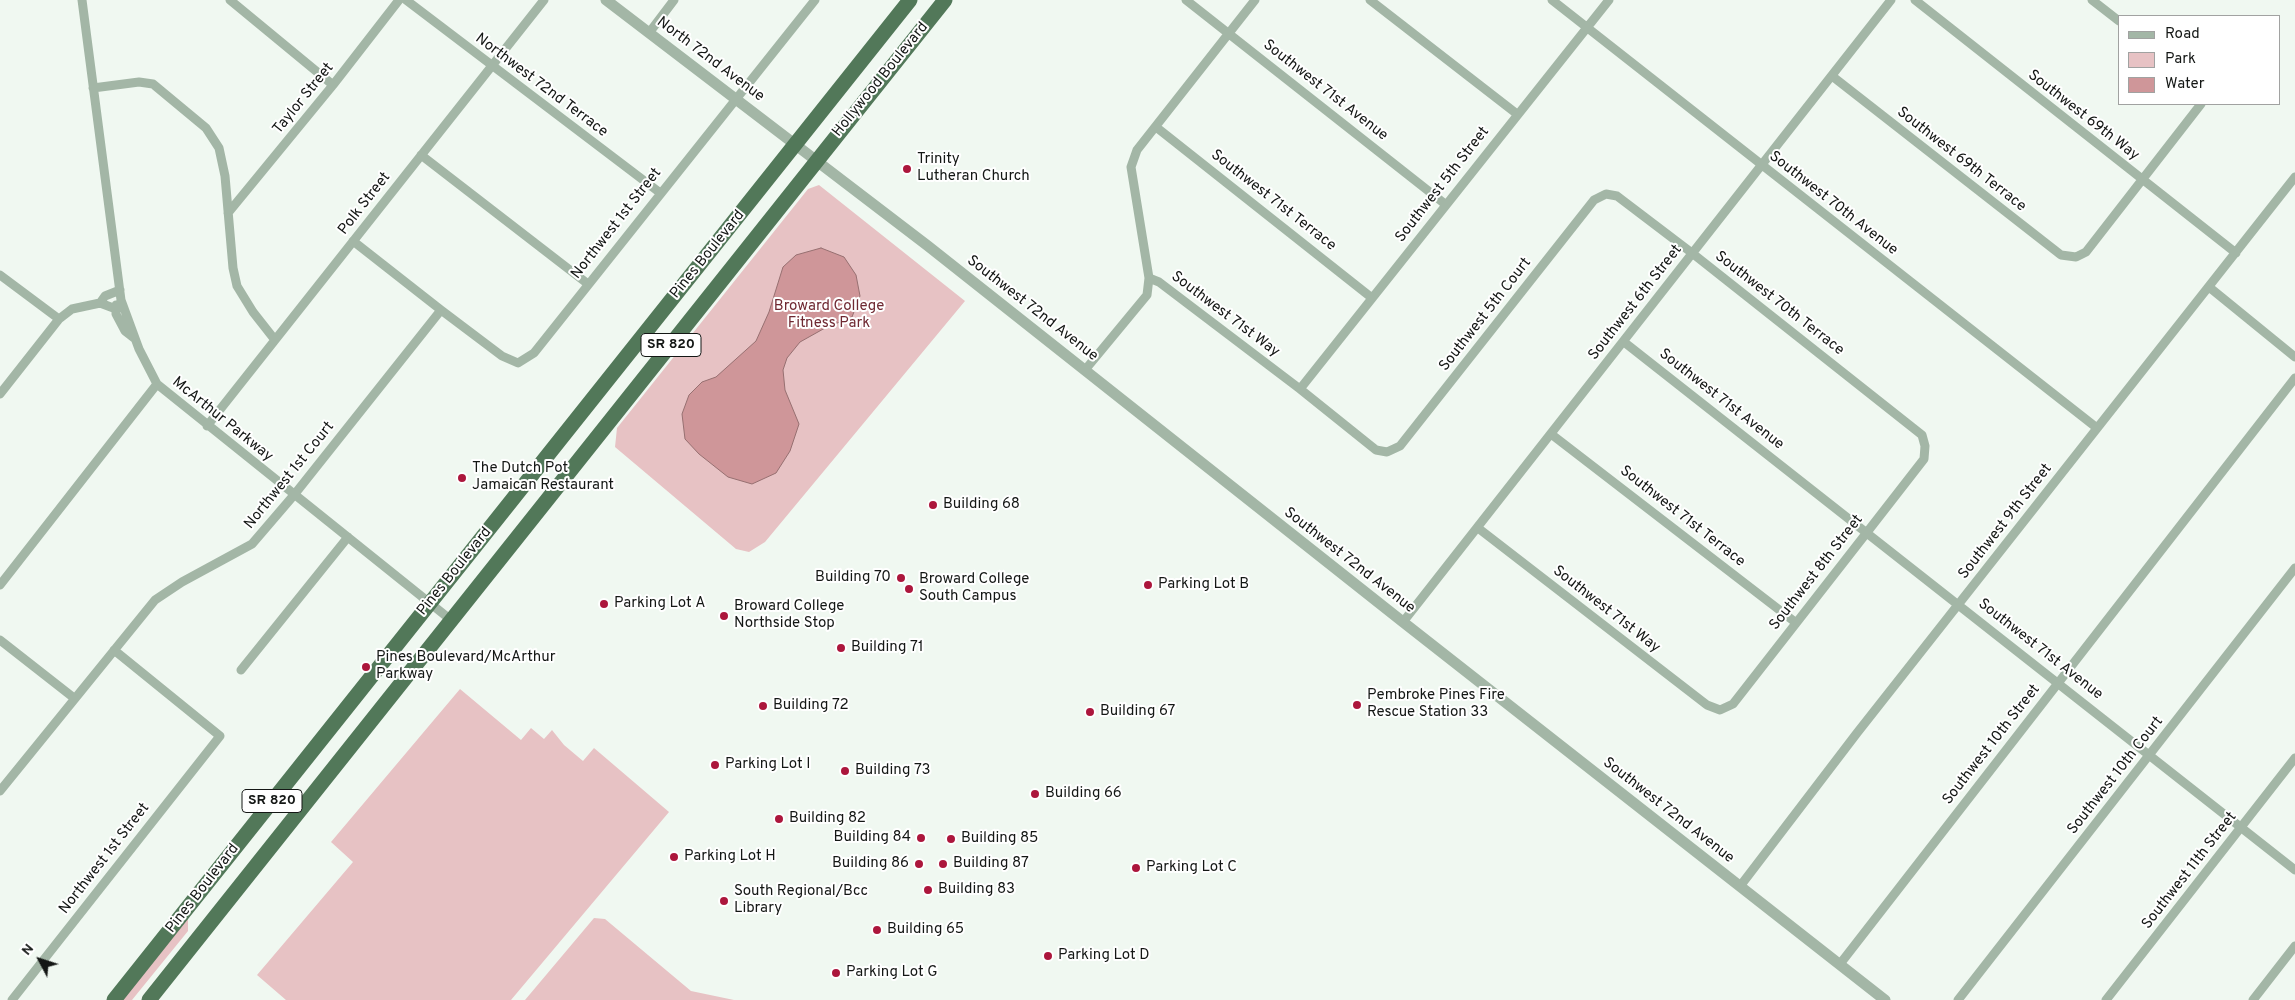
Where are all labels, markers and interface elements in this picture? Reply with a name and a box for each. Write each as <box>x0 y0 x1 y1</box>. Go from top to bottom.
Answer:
street label: North 72nd Avenue <box>653 14 767 106</box>
legend <box>2118 15 2280 105</box>
street label: Hollywood Boulevard <box>829 19 933 141</box>
text: Road <box>2165 25 2200 44</box>
street label: Northwest 72nd Terrace <box>471 30 611 142</box>
street label: Southwest 71st Avenue <box>1259 37 1391 145</box>
text: Park <box>2165 50 2196 69</box>
street label: Taylor Street <box>270 60 338 138</box>
street label: Southwest 69th Way <box>2024 67 2142 165</box>
text: Water <box>2165 75 2204 94</box>
street label: Southwest 69th Terrace <box>1893 104 2029 216</box>
street label: Southwest 5th Street <box>1392 124 1494 246</box>
street label: Southwest 71st Terrace <box>1207 147 1339 255</box>
street label: Southwest 70th Avenue <box>1765 148 1901 260</box>
place label: Trinity Lutheran Church <box>917 151 1030 186</box>
marker: Trinity Lutheran Church <box>901 163 913 175</box>
street label: Northwest 1st Street <box>568 165 666 283</box>
street label: Polk Street <box>335 169 395 239</box>
street label: Pines Boulevard <box>667 207 749 303</box>
street label: Southwest 6th Street <box>1585 242 1687 364</box>
street label: Southwest 70th Terrace <box>1711 248 1847 360</box>
street label: Southwest 72nd Avenue <box>963 252 1101 366</box>
street label: Southwest 5th Court <box>1436 255 1536 375</box>
street label: Southwest 71st Way <box>1167 268 1283 362</box>
park label: Broward College Fitness Park <box>774 298 884 333</box>
road number: SR 820 <box>641 334 701 356</box>
street label: Southwest 71st Avenue <box>1655 346 1787 454</box>
street label: McArthur Parkway <box>168 374 276 466</box>
street label: Northwest 1st Court <box>241 419 339 533</box>
place label: The Dutch Pot Jamaican Restaurant <box>472 460 614 495</box>
street label: Southwest 9th Street <box>1955 461 2057 583</box>
street label: Southwest 71st Terrace <box>1616 463 1748 571</box>
marker: The Dutch Pot Jamaican Restaurant <box>456 472 468 484</box>
place label: Building 68 <box>943 496 1020 514</box>
marker: Building 68 <box>927 499 939 511</box>
street label: Southwest 72nd Avenue <box>1280 504 1418 618</box>
street label: Southwest 8th Street <box>1766 512 1868 634</box>
street label: Pines Boulevard <box>414 524 496 620</box>
street label: Southwest 71st Way <box>1549 563 1663 657</box>
place label: Building 70 <box>815 569 891 587</box>
place label: Broward College South Campus <box>919 571 1029 606</box>
marker: Building 70 <box>895 572 907 584</box>
place label: Parking Lot B <box>1158 576 1249 594</box>
marker: Parking Lot B <box>1142 579 1154 591</box>
marker: Broward College South Campus <box>903 583 915 595</box>
place label: Parking Lot A <box>614 595 705 613</box>
street label: Southwest 71st Avenue <box>1974 596 2106 704</box>
marker: Parking Lot A <box>598 598 610 610</box>
place label: Broward College Northside Stop <box>734 598 844 633</box>
marker: Broward College Northside Stop <box>718 610 730 622</box>
place label: Building 71 <box>851 639 924 657</box>
marker: Building 71 <box>835 642 847 654</box>
place label: Pines Boulevard/McArthur Parkway <box>376 649 556 684</box>
marker: Pines Boulevard/McArthur Parkway <box>360 661 372 673</box>
street label: Southwest 10th Street <box>1939 681 2045 809</box>
place label: Pembroke Pines Fire Rescue Station 33 <box>1367 687 1505 722</box>
place label: Building 72 <box>773 697 849 715</box>
marker: Pembroke Pines Fire Rescue Station 33 <box>1351 699 1363 711</box>
marker: Building 72 <box>757 700 769 712</box>
place label: Building 67 <box>1100 703 1175 721</box>
marker: Building 67 <box>1084 706 1096 718</box>
street label: Southwest 10th Court <box>2064 713 2168 839</box>
street label: Southwest 72nd Avenue <box>1599 754 1737 868</box>
place label: Parking Lot I <box>725 756 810 774</box>
marker: Parking Lot I <box>709 759 721 771</box>
place label: Building 73 <box>855 762 931 780</box>
marker: Building 73 <box>839 765 851 777</box>
place label: Building 66 <box>1045 785 1122 803</box>
marker: Building 66 <box>1029 788 1041 800</box>
road number: SR 820 <box>242 789 302 812</box>
street label: Northwest 1st Street <box>56 800 154 918</box>
street label: Southwest 11th Street <box>2139 809 2241 933</box>
place label: Building 82 <box>789 810 866 828</box>
marker: Building 82 <box>773 813 785 825</box>
place label: Building 84 <box>834 829 911 847</box>
place label: Building 85 <box>961 830 1038 848</box>
marker: Building 84 <box>915 832 927 844</box>
marker: Building 85 <box>945 833 957 845</box>
street label: Pines Boulevard <box>163 841 243 937</box>
place label: Parking Lot H <box>684 848 776 866</box>
marker: Parking Lot H <box>668 851 680 863</box>
place label: Building 86 <box>832 855 909 873</box>
place label: Building 87 <box>953 855 1029 873</box>
marker: Building 86 <box>913 858 925 870</box>
marker: Building 87 <box>937 858 949 870</box>
place label: Parking Lot C <box>1146 859 1237 877</box>
marker: Parking Lot C <box>1130 862 1142 874</box>
place label: Building 83 <box>938 881 1015 899</box>
place label: South Regional/Bcc Library <box>734 883 868 918</box>
marker: Building 83 <box>922 884 934 896</box>
marker: South Regional/Bcc Library <box>718 895 730 907</box>
place label: Building 65 <box>887 921 964 939</box>
marker: Building 65 <box>871 924 883 936</box>
north arrow <box>15 935 65 985</box>
text: N <box>18 941 38 959</box>
place label: Parking Lot D <box>1058 947 1149 965</box>
marker: Parking Lot D <box>1042 950 1054 962</box>
place label: Parking Lot G <box>846 964 938 982</box>
marker: Parking Lot G <box>830 967 842 979</box>

